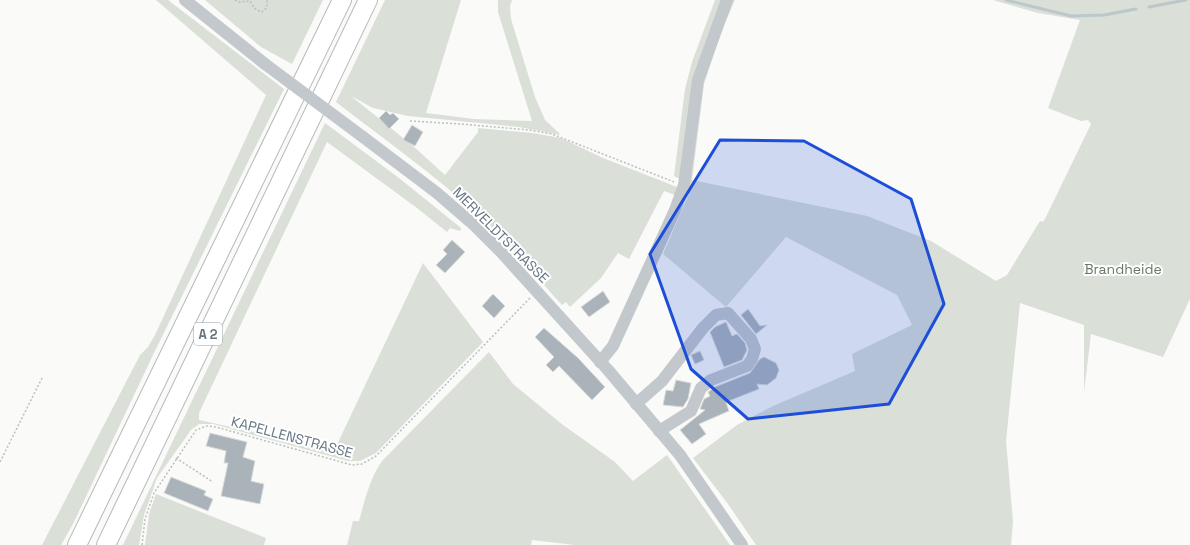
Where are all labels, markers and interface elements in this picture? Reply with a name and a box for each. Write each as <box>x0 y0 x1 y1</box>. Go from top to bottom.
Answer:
street label: MERVELDTSTRASSE <box>449 183 553 287</box>
park label: Brandheide <box>1084 260 1162 278</box>
road number: A 2 <box>194 323 222 345</box>
street label: KAPELLENSTRASSE <box>229 412 355 462</box>

